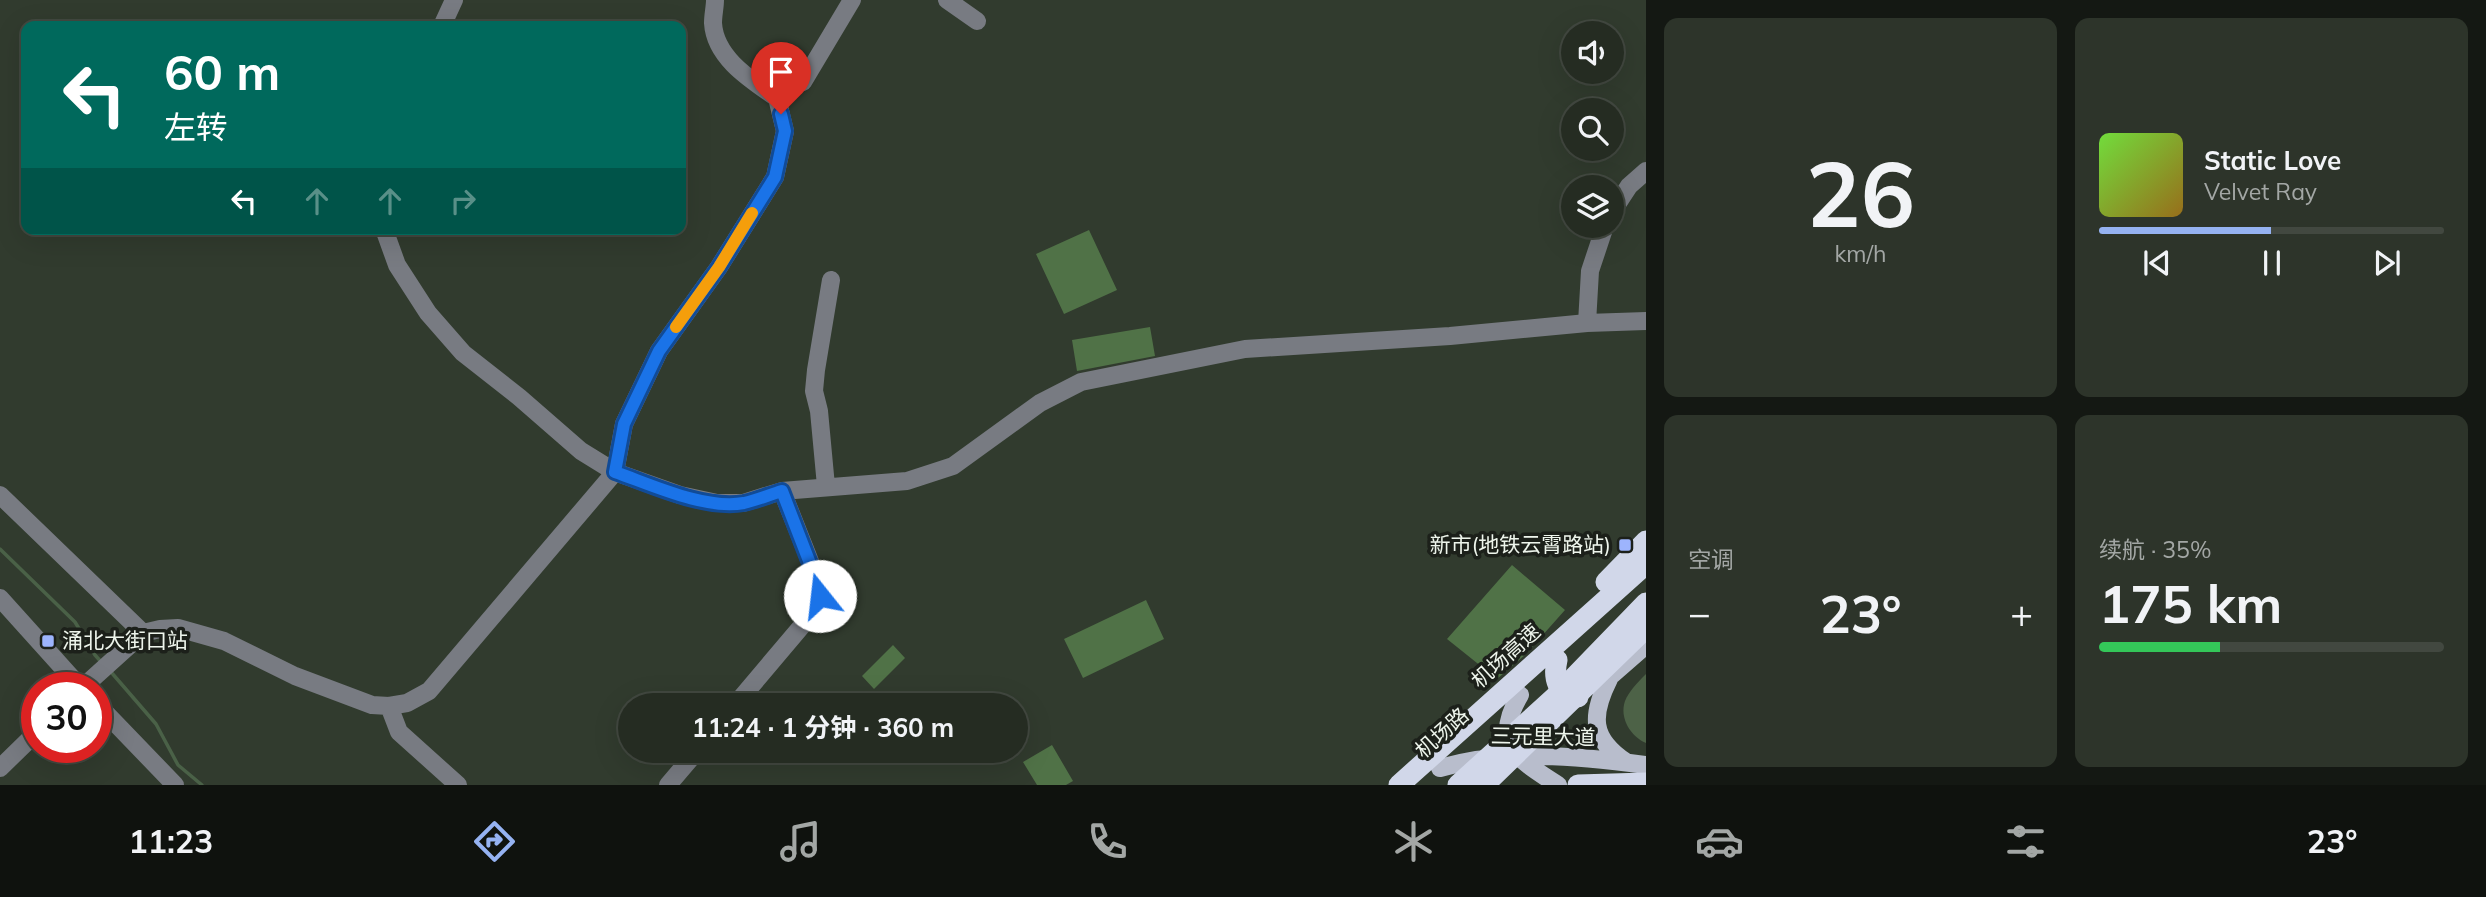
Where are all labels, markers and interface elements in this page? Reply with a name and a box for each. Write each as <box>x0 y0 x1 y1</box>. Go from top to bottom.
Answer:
map controls <box>1561 21 1624 238</box>
button: sound <box>1561 21 1624 84</box>
text: 60 m <box>164 41 280 102</box>
pin <box>751 42 811 114</box>
icon: left <box>49 49 140 140</box>
icon: arrive <box>762 53 800 91</box>
button: search <box>1561 98 1624 161</box>
text: 左转 <box>164 107 228 147</box>
text: 26 <box>1806 136 1915 250</box>
text: Static Love <box>2204 144 2341 177</box>
button: layers <box>1561 175 1624 238</box>
text: Velvet Ray <box>2204 177 2317 206</box>
icon: left <box>225 182 263 220</box>
icon: ahead <box>298 182 336 220</box>
icon: ahead <box>371 182 409 220</box>
icon: right <box>444 182 482 220</box>
text: km/h <box>1834 239 1887 268</box>
icon: previous <box>2138 244 2176 282</box>
icon: pause <box>2253 244 2291 282</box>
icon: next <box>2368 244 2406 282</box>
place label: 新市(地铁云霄路站) <box>1430 531 1611 557</box>
text: 续航 · 35% <box>2099 535 2211 564</box>
marker: 新市(地铁云霄路站) <box>1617 537 1633 553</box>
text: 空调 <box>1688 545 1734 574</box>
position arrow <box>783 559 857 633</box>
text: 175 km <box>2099 571 2282 636</box>
text: 23° <box>1819 581 1902 646</box>
text: − <box>1688 589 1711 637</box>
text: + <box>2010 589 2033 637</box>
street label: 机场高速 <box>1465 617 1545 693</box>
place label: 涌北大街口站 <box>62 627 188 653</box>
marker: 涌北大街口站 <box>40 633 56 649</box>
speed limit sign: 30 <box>21 672 112 763</box>
street label: 机场路 <box>1409 702 1473 763</box>
text: 11:24 · 1 分钟 · 360 m <box>692 711 954 744</box>
street label: 三元里大道 <box>1490 722 1596 750</box>
icon: directions <box>470 817 519 866</box>
icon: music <box>776 817 825 866</box>
icon: phone <box>1083 817 1132 866</box>
icon: climate <box>1389 817 1438 866</box>
icon: car <box>1695 817 1744 866</box>
icon: filters <box>2001 817 2050 866</box>
text: 11:23 <box>129 821 213 861</box>
text: 23° <box>2307 821 2357 861</box>

